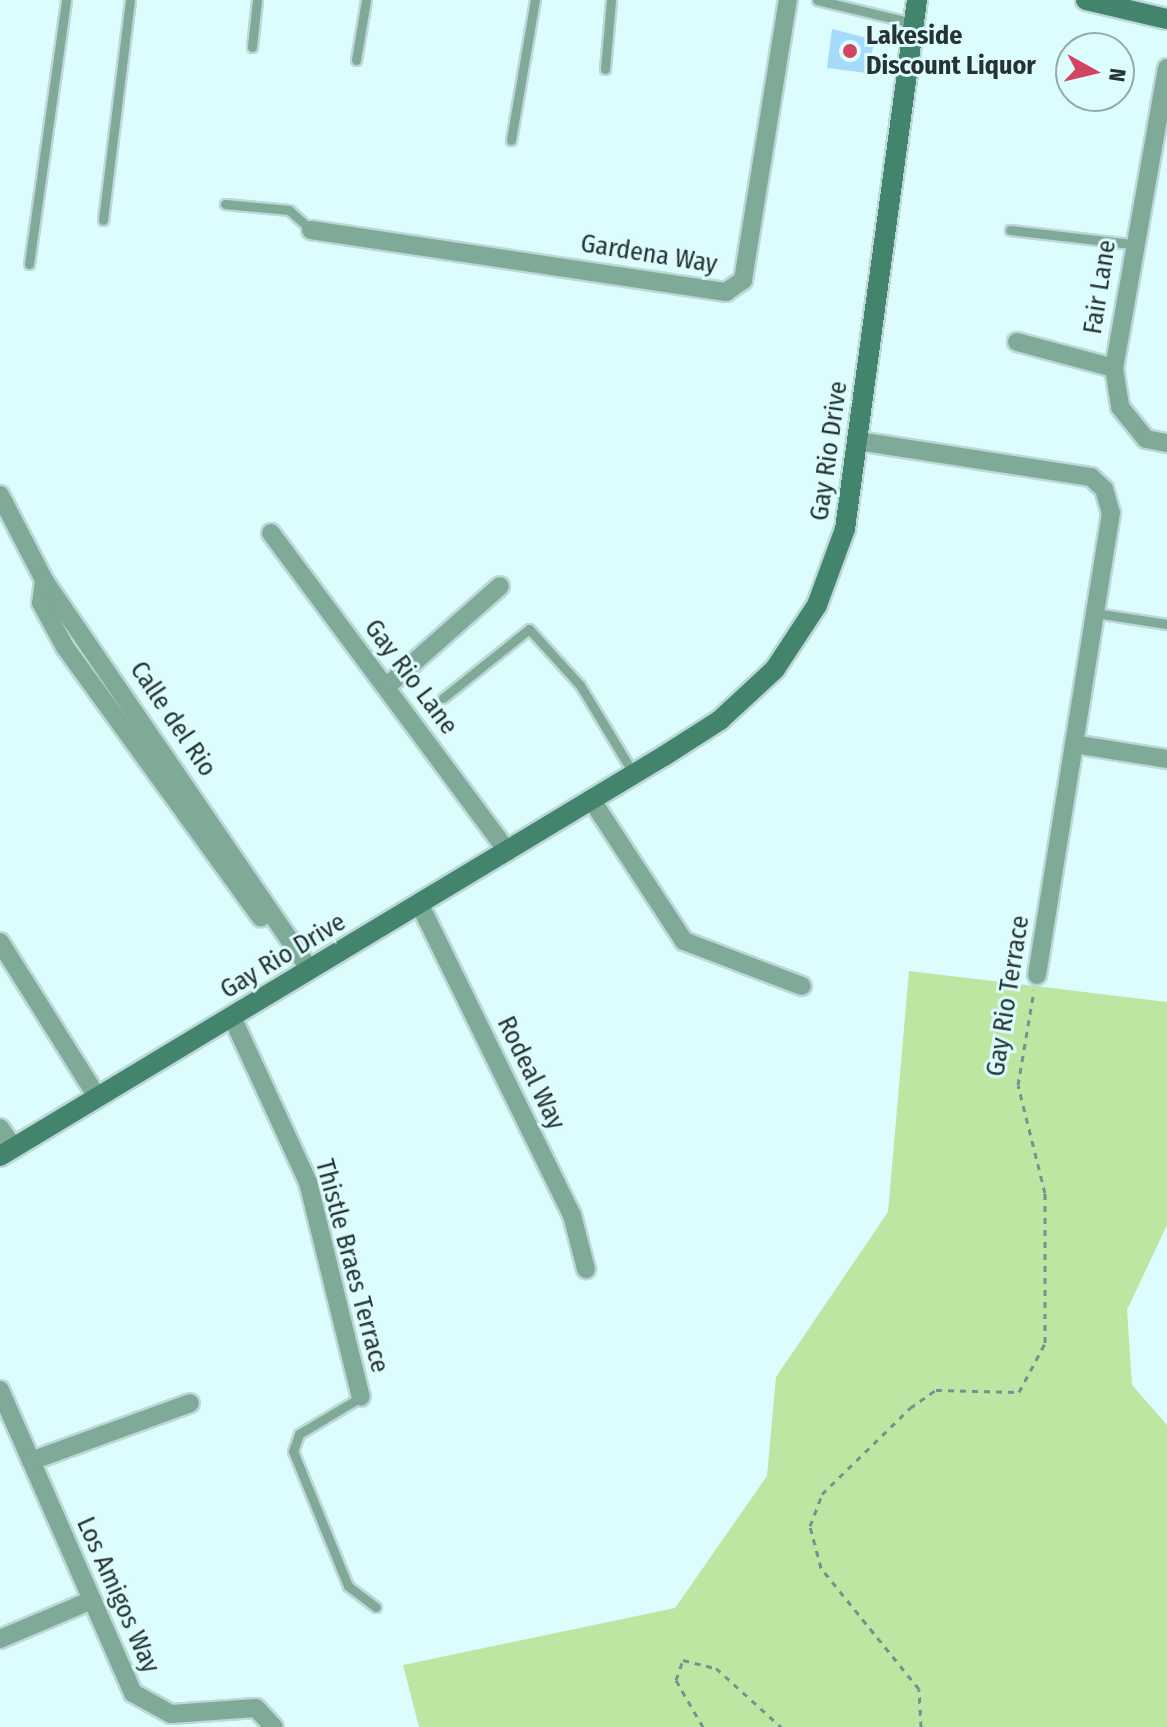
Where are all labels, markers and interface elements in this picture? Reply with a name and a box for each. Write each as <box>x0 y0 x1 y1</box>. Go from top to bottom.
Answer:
place label: Lakeside Discount Liquor <box>866 20 1036 82</box>
north arrow <box>1055 32 1135 112</box>
marker: Lakeside Discount Liquor <box>841 42 859 60</box>
text: N <box>1103 67 1132 84</box>
street label: Gardena Way <box>578 228 720 280</box>
street label: Fair Lane <box>1077 238 1123 336</box>
street label: Gay Rio Drive <box>804 379 854 523</box>
street label: Gay Rio Lane <box>358 613 464 741</box>
street label: Calle del Rio <box>123 656 223 782</box>
street label: Gay Rio Drive <box>215 906 351 1006</box>
street label: Gay Rio Terrace <box>980 913 1036 1079</box>
street label: Rodeal Way <box>490 1011 572 1135</box>
street label: Thistle Braes Terrace <box>309 1156 395 1376</box>
street label: Los Amigos Way <box>70 1512 166 1678</box>

